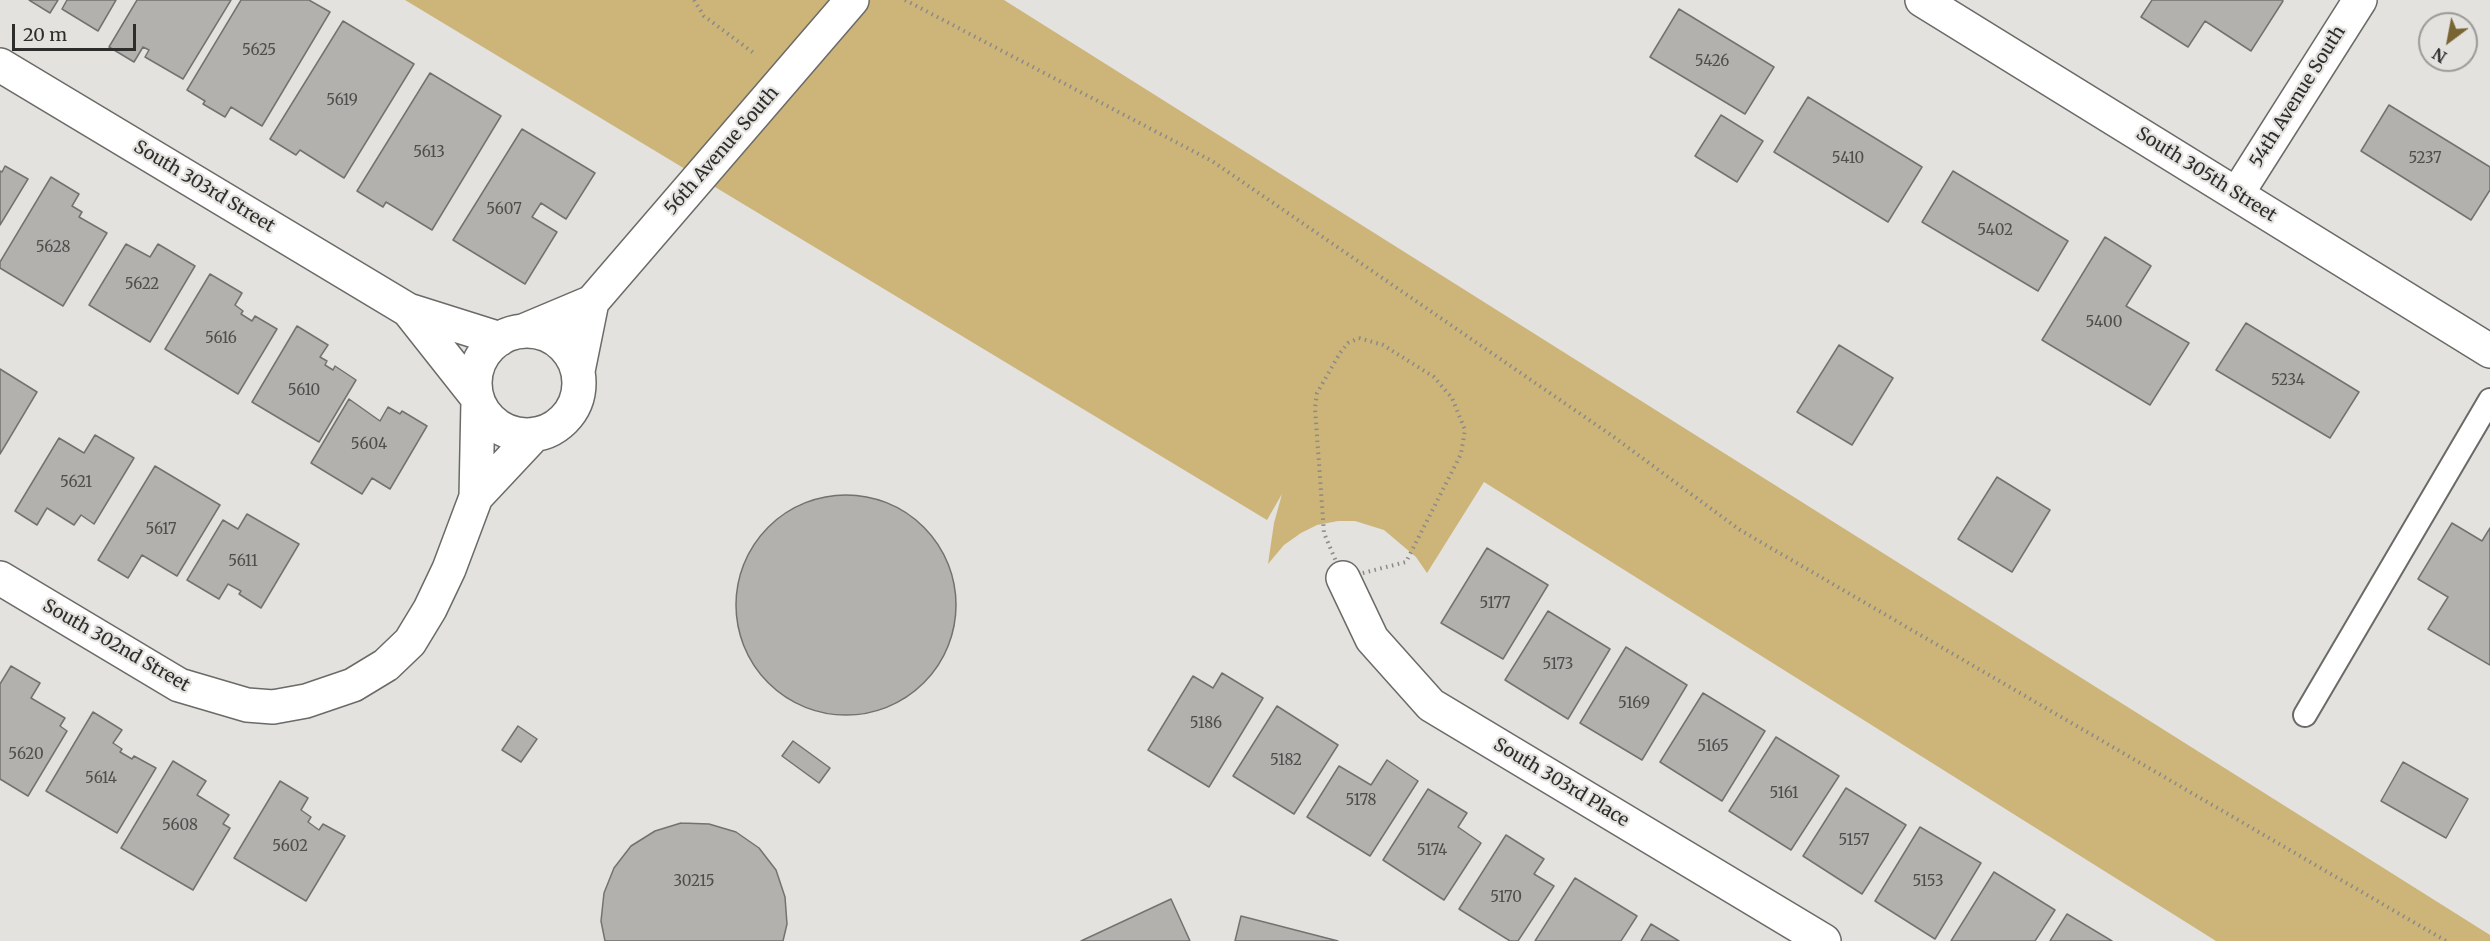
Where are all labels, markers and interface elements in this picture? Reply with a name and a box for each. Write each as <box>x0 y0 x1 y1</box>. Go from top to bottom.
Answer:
scale bar <box>15 12 140 50</box>
north arrow <box>2418 12 2478 72</box>
street label: 54th Avenue South <box>2246 22 2350 172</box>
text: 20 m <box>23 23 67 46</box>
house number: 5625 <box>242 42 276 60</box>
text: N <box>2429 44 2450 67</box>
house number: 5426 <box>1695 53 1729 71</box>
street label: 56th Avenue South <box>660 83 784 219</box>
house number: 5619 <box>326 92 358 110</box>
street label: South 305th Street <box>2132 123 2280 227</box>
street label: South 303rd Street <box>130 136 278 238</box>
house number: 5613 <box>413 144 445 162</box>
house number: 5410 <box>1832 150 1864 168</box>
house number: 5237 <box>2408 150 2442 168</box>
house number: 5607 <box>486 201 522 219</box>
house number: 5402 <box>1977 222 2013 240</box>
house number: 5628 <box>36 239 70 257</box>
house number: 5622 <box>125 276 159 294</box>
house number: 5400 <box>2085 314 2123 332</box>
house number: 5616 <box>205 330 237 348</box>
house number: 5234 <box>2271 372 2305 390</box>
house number: 5610 <box>288 382 320 400</box>
house number: 5604 <box>351 436 387 454</box>
house number: 5621 <box>60 474 92 492</box>
house number: 5617 <box>145 521 177 539</box>
house number: 5611 <box>228 553 258 571</box>
street label: South 302nd Street <box>39 595 193 697</box>
house number: 5177 <box>1480 595 1510 613</box>
house number: 5173 <box>1543 656 1573 674</box>
house number: 5169 <box>1618 695 1650 713</box>
house number: 5186 <box>1190 715 1222 733</box>
street label: South 303rd Place <box>1489 734 1633 832</box>
house number: 5165 <box>1697 738 1729 756</box>
house number: 5620 <box>8 746 44 764</box>
house number: 5182 <box>1270 752 1302 770</box>
house number: 5614 <box>85 770 117 788</box>
house number: 5161 <box>1769 785 1799 803</box>
house number: 5178 <box>1346 792 1376 810</box>
house number: 5608 <box>162 817 198 835</box>
house number: 5157 <box>1839 832 1869 850</box>
house number: 5602 <box>272 838 308 856</box>
house number: 5174 <box>1417 842 1447 860</box>
house number: 30215 <box>673 873 715 891</box>
house number: 5153 <box>1913 873 1943 891</box>
house number: 5170 <box>1490 889 1522 907</box>

